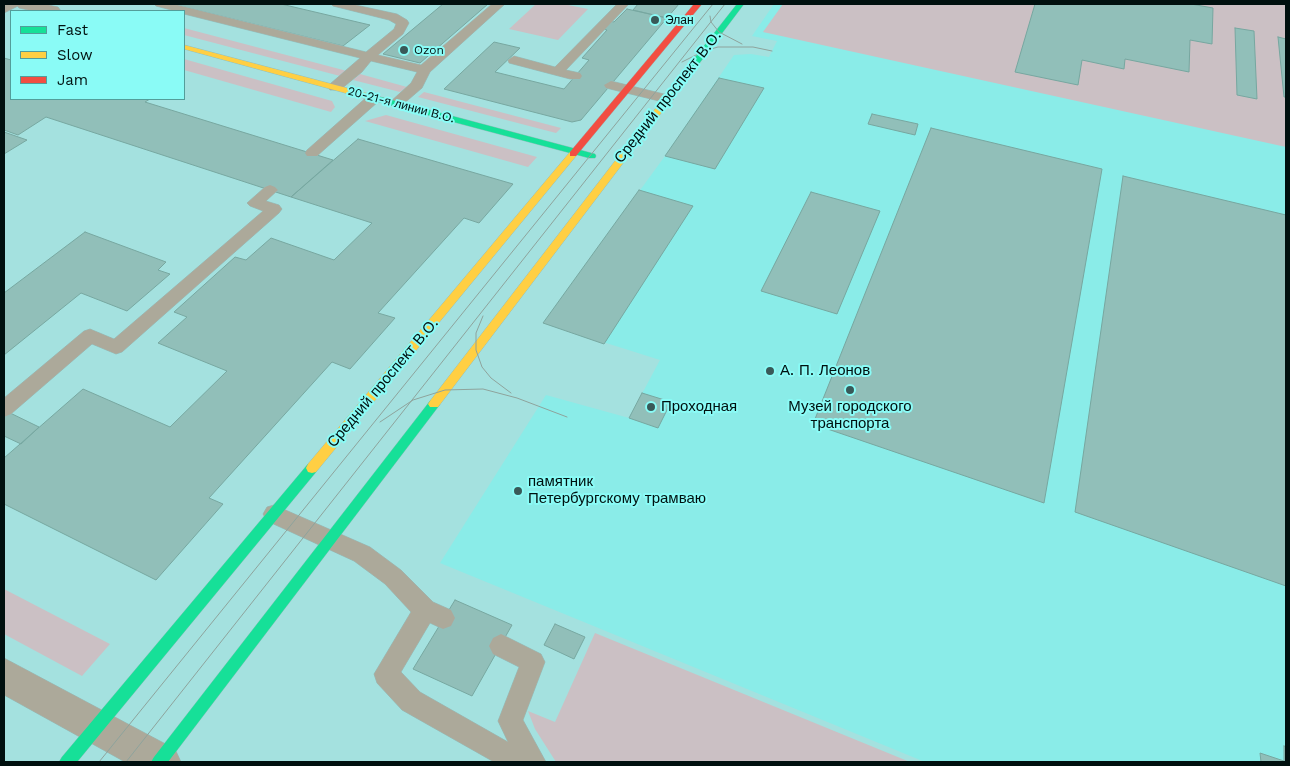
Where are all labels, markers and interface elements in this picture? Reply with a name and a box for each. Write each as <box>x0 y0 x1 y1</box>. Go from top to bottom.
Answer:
legend <box>10 10 185 100</box>
place label: Элан <box>665 13 694 27</box>
marker: Элан <box>649 14 661 26</box>
text: Fast <box>57 21 88 39</box>
street label: Средний проспект В.О. <box>611 27 725 167</box>
place label: Ozon <box>414 43 444 57</box>
marker: Ozon <box>398 44 410 56</box>
text: Slow <box>57 46 93 64</box>
text: Jam <box>57 71 88 89</box>
street label: 20-21-я линии В.О. <box>346 84 456 126</box>
street label: Средний проспект В.О. <box>324 315 442 451</box>
place label: А. П. Леонов <box>780 362 870 380</box>
marker: А. П. Леонов <box>764 365 776 377</box>
marker: Музей городского транспорта <box>844 384 856 396</box>
place label: Проходная <box>661 398 737 416</box>
place label: Музей городского транспорта <box>788 398 912 433</box>
marker: Проходная <box>645 401 657 413</box>
place label: памятник Петербургскому трамваю <box>528 473 706 508</box>
marker: памятник Петербургскому трамваю <box>512 485 524 497</box>

